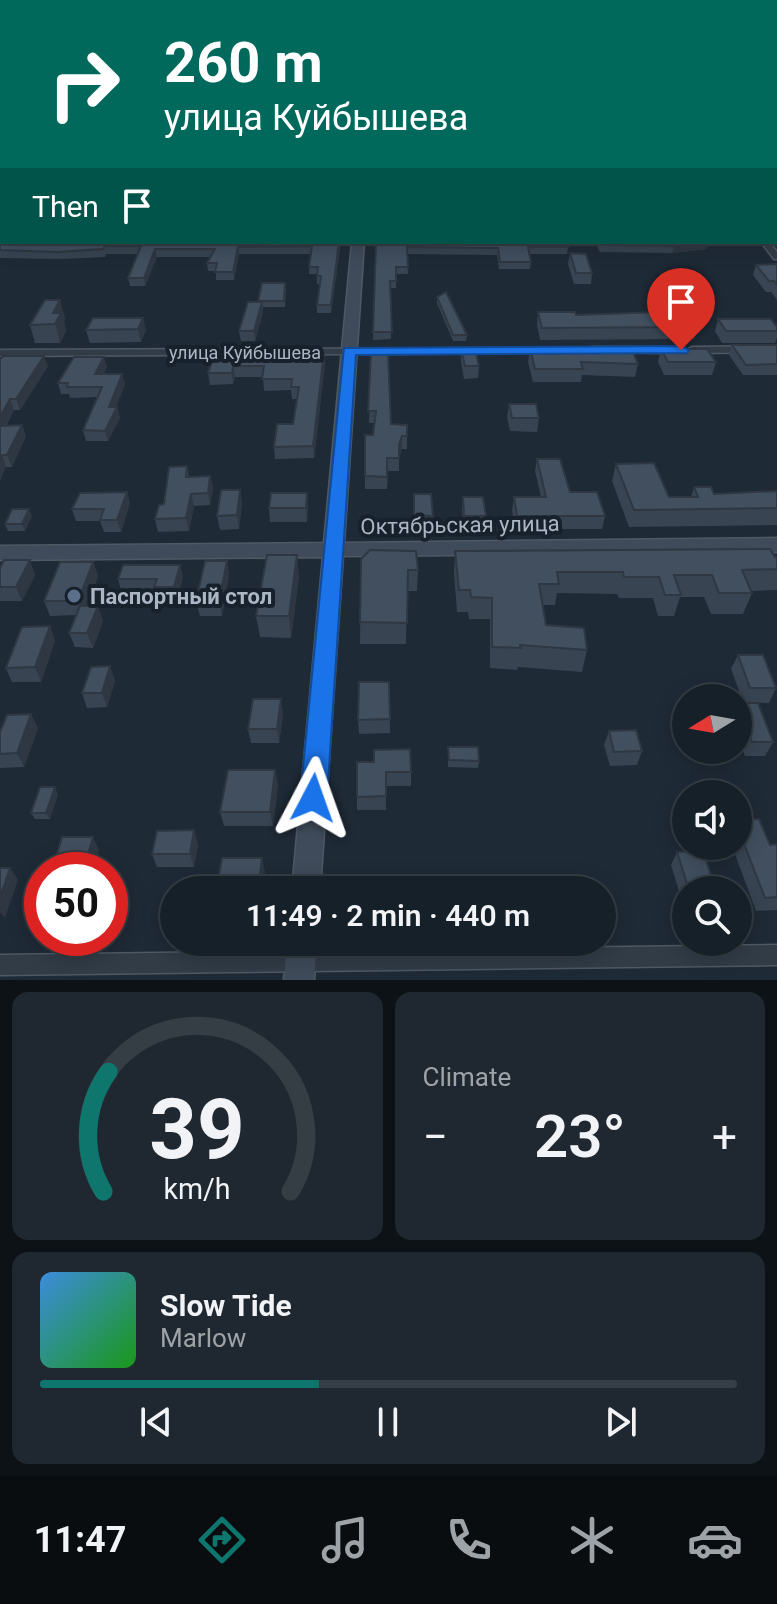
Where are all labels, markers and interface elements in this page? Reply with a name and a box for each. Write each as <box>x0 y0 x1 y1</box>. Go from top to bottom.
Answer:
text: 260 m <box>164 30 323 96</box>
icon: right <box>32 32 136 136</box>
text: улица Куйбышева <box>164 97 468 139</box>
icon: arrive <box>115 184 159 228</box>
text: Then <box>32 189 99 224</box>
pin <box>647 268 715 350</box>
icon: arrive <box>659 280 703 324</box>
street label: улица Куйбышева <box>169 342 321 363</box>
street label: Октябрьская улица <box>360 511 560 539</box>
place label: Паспортный стол <box>90 584 272 609</box>
marker: Паспортный стол <box>65 587 83 605</box>
north arrow <box>672 684 752 764</box>
map controls <box>672 684 752 956</box>
position arrow <box>271 756 355 840</box>
button: sound <box>672 780 752 860</box>
speed limit sign: 50 <box>24 852 128 956</box>
button: search <box>672 876 752 956</box>
text: 11:49 · 2 min · 440 m <box>246 898 530 933</box>
text: Climate <box>423 1062 511 1092</box>
text: 39 <box>150 1081 245 1178</box>
text: 23° <box>534 1101 626 1172</box>
text: − <box>423 1111 448 1163</box>
text: + <box>712 1111 737 1163</box>
text: km/h <box>164 1172 231 1206</box>
text: Slow Tide <box>160 1288 292 1323</box>
text: Marlow <box>160 1323 246 1353</box>
icon: previous <box>134 1400 178 1444</box>
icon: pause <box>366 1400 410 1444</box>
icon: next <box>599 1400 643 1444</box>
icon: directions <box>194 1512 250 1568</box>
icon: music <box>317 1512 373 1568</box>
icon: phone <box>441 1512 497 1568</box>
icon: climate <box>564 1512 620 1568</box>
icon: car <box>687 1512 743 1568</box>
text: 11:47 <box>34 1519 126 1561</box>

